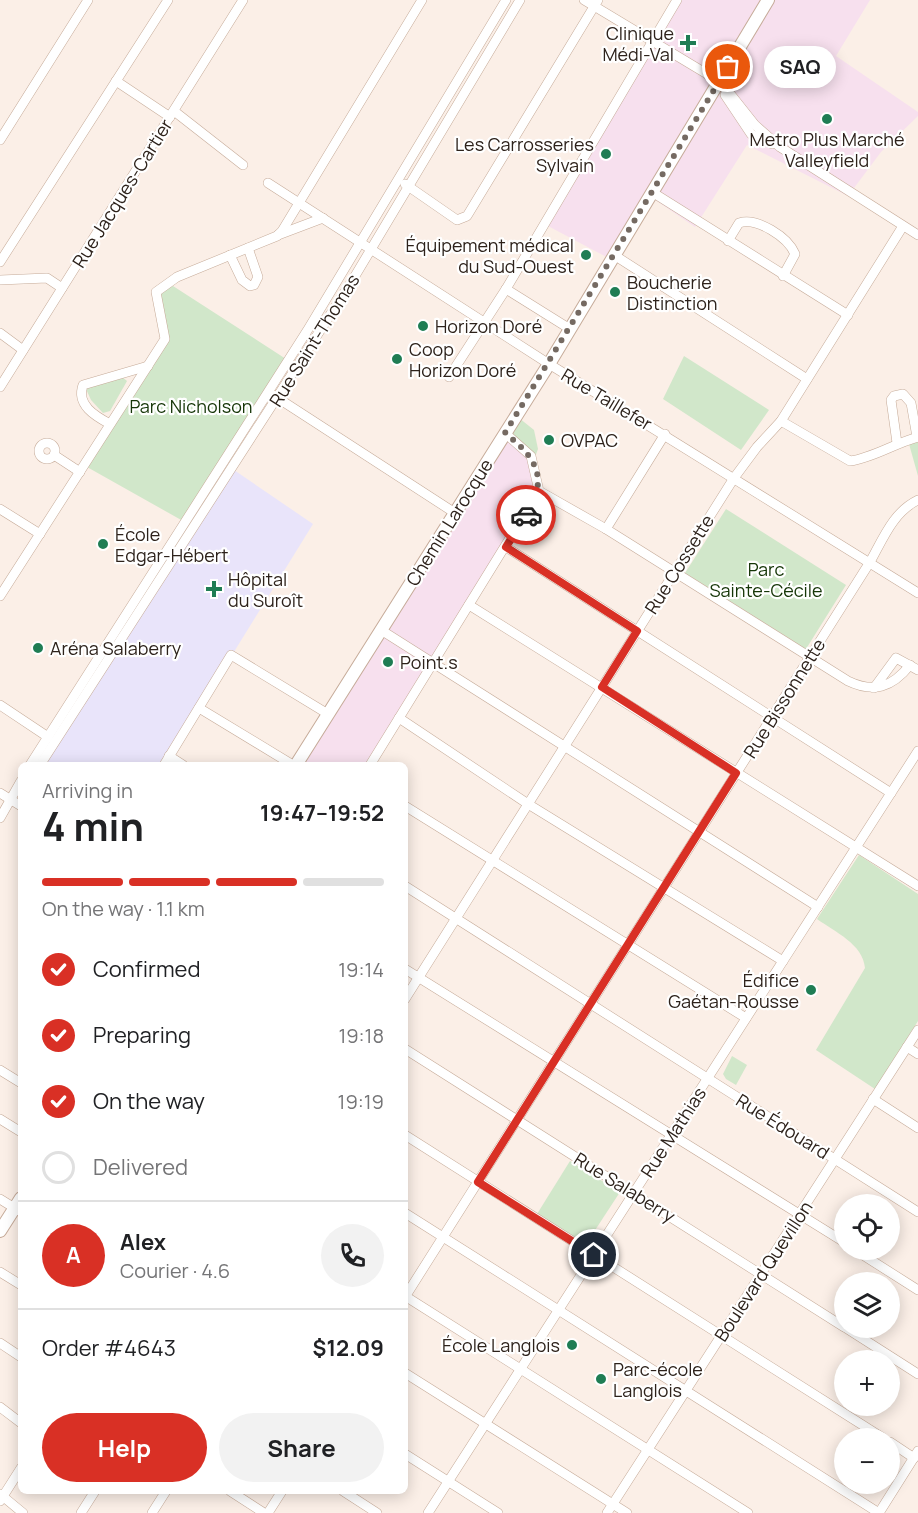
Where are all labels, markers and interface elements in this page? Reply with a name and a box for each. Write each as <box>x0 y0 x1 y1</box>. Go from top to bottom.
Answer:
place label: Clinique Médi-Val <box>602 21 674 66</box>
marker: Clinique Médi-Val <box>679 34 697 52</box>
pin <box>702 41 753 92</box>
callout: SAQ <box>764 46 836 88</box>
icon: bag <box>711 50 744 83</box>
text: SAQ <box>779 53 821 80</box>
marker: Metro Plus Marché Valleyfield <box>820 112 834 126</box>
street label: Rue Jacques-Cartier <box>66 114 178 272</box>
place label: Metro Plus Marché Valleyfield <box>750 127 904 172</box>
place label: Les Carrosseries Sylvain <box>455 132 594 177</box>
marker: Les Carrosseries Sylvain <box>599 147 613 161</box>
place label: Équipement médical du Sud-Ouest <box>406 233 574 278</box>
marker: Équipement médical du Sud-Ouest <box>579 248 593 262</box>
street label: Rue Saint-Thomas <box>263 269 365 411</box>
place label: Boucherie Distinction <box>627 270 718 315</box>
marker: Boucherie Distinction <box>608 285 622 299</box>
place label: Horizon Doré <box>435 314 542 338</box>
marker: Horizon Doré <box>416 319 430 333</box>
place label: Coop Horizon Doré <box>409 337 516 382</box>
marker: Coop Horizon Doré <box>390 352 404 366</box>
street label: Rue Taillefer <box>557 362 657 436</box>
park label: Parc Nicholson <box>129 394 253 418</box>
place label: OVPAC <box>561 428 618 452</box>
marker: OVPAC <box>542 433 556 447</box>
street label: Chemin Larocque <box>400 454 498 590</box>
courier <box>496 485 556 545</box>
icon: car <box>510 499 543 532</box>
street label: Rue Cossette <box>639 510 719 618</box>
place label: École Edgar-Hébert <box>115 522 228 567</box>
marker: École Edgar-Hébert <box>96 537 110 551</box>
park label: Parc Sainte-Cécile <box>710 557 822 602</box>
place label: Hôpital du Suroît <box>228 567 303 612</box>
marker: Hôpital du Suroît <box>205 580 223 598</box>
street label: Rue Bissonnette <box>738 634 830 762</box>
place label: Aréna Salaberry <box>50 636 182 660</box>
marker: Aréna Salaberry <box>31 641 45 655</box>
place label: Point.s <box>400 650 458 674</box>
marker: Point.s <box>381 655 395 669</box>
text: Arriving in <box>42 777 133 804</box>
text: 19:47–19:52 <box>260 798 384 828</box>
text: 4 min <box>42 799 144 853</box>
text: On the way · 1.1 km <box>42 895 205 922</box>
icon: check <box>42 953 75 986</box>
text: Confirmed <box>93 954 201 984</box>
text: 19:14 <box>338 956 384 983</box>
place label: Édifice Gaétan-Rousse <box>668 968 799 1013</box>
marker: Édifice Gaétan-Rousse <box>804 983 818 997</box>
icon: check <box>42 1019 75 1052</box>
text: Preparing <box>93 1020 191 1050</box>
text: 19:18 <box>338 1022 384 1049</box>
street label: Rue Mathias <box>635 1082 711 1182</box>
icon: check <box>42 1085 75 1118</box>
text: On the way <box>93 1086 205 1116</box>
text: 19:19 <box>338 1088 384 1115</box>
street label: Rue Édouard <box>732 1088 834 1164</box>
street label: Rue Salaberry <box>570 1146 681 1228</box>
text: Delivered <box>93 1152 188 1182</box>
map controls <box>834 1194 900 1494</box>
button: locate <box>834 1194 900 1260</box>
street label: Boulevard Quevillon <box>709 1196 817 1346</box>
button: phone <box>321 1224 384 1287</box>
text: Alex <box>120 1227 166 1257</box>
pin <box>568 1229 619 1280</box>
icon: home <box>577 1238 610 1271</box>
text: A <box>66 1240 81 1270</box>
text: Courier · 4.6 <box>120 1257 230 1284</box>
button: layers <box>834 1272 900 1338</box>
text: Order #4643 <box>42 1333 176 1363</box>
text: $12.09 <box>313 1333 384 1363</box>
place label: École Langlois <box>442 1333 560 1357</box>
marker: École Langlois <box>565 1338 579 1352</box>
button: + <box>834 1350 900 1416</box>
place label: Parc-école Langlois <box>613 1357 703 1402</box>
marker: Parc-école Langlois <box>594 1372 608 1386</box>
button: Help <box>42 1413 207 1482</box>
button: Share <box>219 1413 384 1482</box>
button: − <box>834 1428 900 1494</box>

